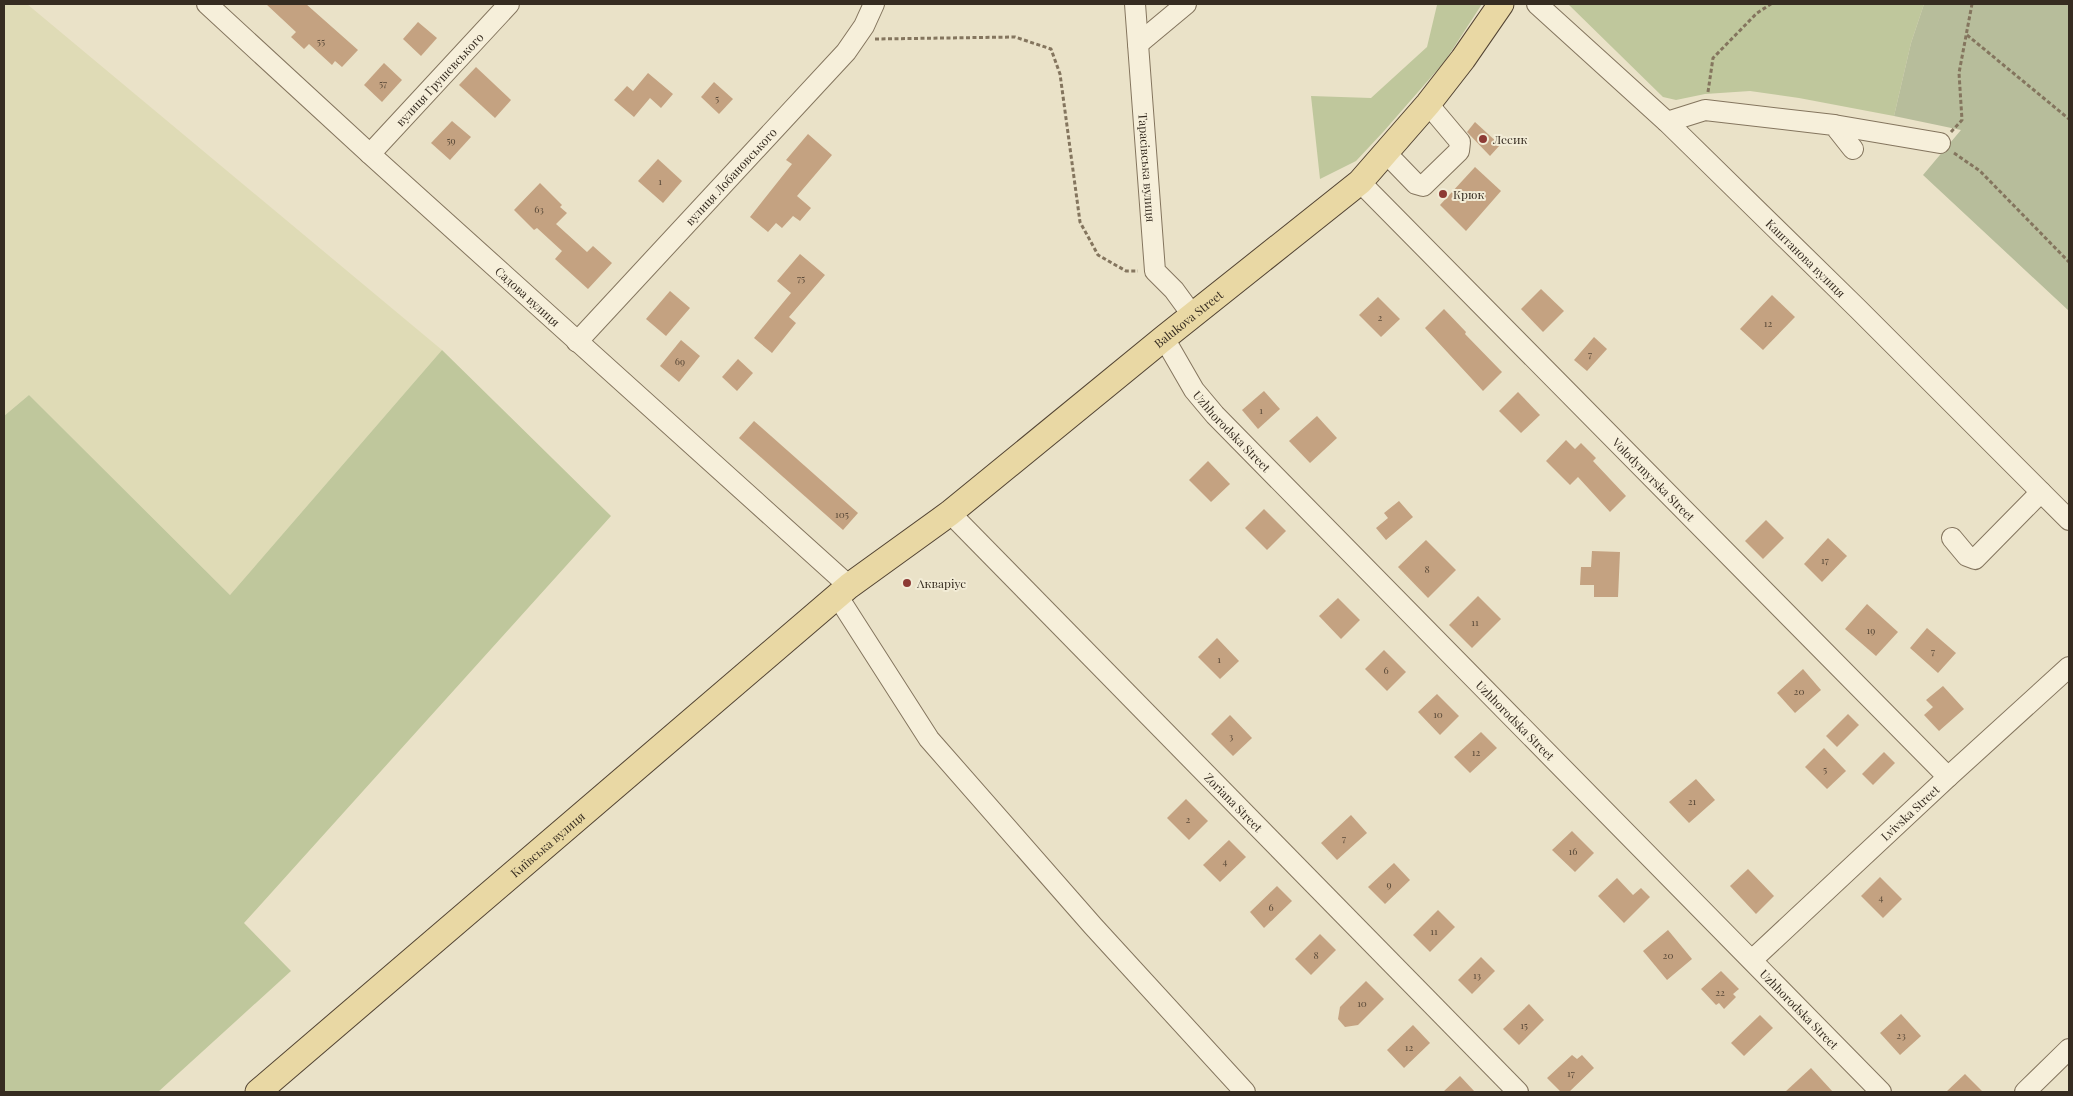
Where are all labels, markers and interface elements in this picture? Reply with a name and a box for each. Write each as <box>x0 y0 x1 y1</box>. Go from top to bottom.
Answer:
street label: вулиця Грушевського <box>392 29 487 129</box>
house number: 55 <box>317 34 325 48</box>
house number: 57 <box>379 76 387 90</box>
house number: 5 <box>715 91 719 105</box>
street label: Тарасівська вулиця <box>1135 112 1159 223</box>
street label: вулиця Лобановського <box>681 124 780 229</box>
place label: Лесик <box>1492 131 1527 147</box>
house number: 59 <box>446 133 456 147</box>
marker: Лесик <box>1477 133 1489 145</box>
house number: 1 <box>658 174 662 188</box>
place label: Крюк <box>1453 186 1484 202</box>
marker: Крюк <box>1437 188 1449 200</box>
house number: 63 <box>534 202 544 216</box>
street label: Каштанова вулиця <box>1763 215 1850 301</box>
street label: Садова вулиця <box>492 263 564 330</box>
house number: 75 <box>797 271 805 285</box>
street label: Balukova Street <box>1151 286 1226 351</box>
house number: 2 <box>1378 310 1383 324</box>
house number: 12 <box>1764 316 1772 330</box>
house number: 7 <box>1588 347 1592 361</box>
house number: 69 <box>675 354 685 368</box>
street label: Uzhhorodska Street <box>1190 387 1275 476</box>
house number: 1 <box>1259 403 1263 417</box>
street label: Volodymyrska Street <box>1608 433 1699 525</box>
house number: 105 <box>835 507 849 521</box>
house number: 17 <box>1821 553 1829 567</box>
house number: 8 <box>1424 562 1430 576</box>
place label: Акваріус <box>916 575 966 591</box>
marker: Акваріус <box>901 577 913 589</box>
house number: 11 <box>1471 615 1479 629</box>
house number: 19 <box>1867 623 1875 637</box>
house number: 7 <box>1931 644 1935 658</box>
house number: 1 <box>1217 652 1221 666</box>
house number: 6 <box>1383 663 1389 677</box>
street label: Uzhhorodska Street <box>1472 677 1559 764</box>
house number: 20 <box>1794 684 1804 698</box>
house number: 10 <box>1433 707 1443 721</box>
house number: 3 <box>1229 729 1234 743</box>
house number: 12 <box>1472 745 1480 759</box>
house number: 5 <box>1823 762 1827 776</box>
street label: Zoriana Street <box>1201 769 1267 836</box>
street label: Lvivska Street <box>1877 781 1943 844</box>
house number: 21 <box>1688 794 1697 808</box>
street label: Київська вулиця <box>507 808 588 881</box>
house number: 2 <box>1186 812 1191 826</box>
house number: 7 <box>1342 831 1346 845</box>
house number: 16 <box>1569 844 1577 858</box>
house number: 4 <box>1223 854 1228 868</box>
house number: 9 <box>1386 877 1392 891</box>
house number: 4 <box>1879 890 1884 904</box>
house number: 6 <box>1268 900 1274 914</box>
house number: 11 <box>1430 924 1438 938</box>
house number: 8 <box>1313 948 1319 962</box>
house number: 20 <box>1663 948 1673 962</box>
street label: Uzhhorodska Street <box>1757 966 1843 1053</box>
house number: 13 <box>1473 968 1482 982</box>
house number: 22 <box>1715 985 1725 999</box>
house number: 10 <box>1357 996 1367 1010</box>
house number: 15 <box>1520 1018 1528 1032</box>
house number: 23 <box>1896 1028 1906 1042</box>
house number: 12 <box>1405 1040 1413 1054</box>
house number: 17 <box>1567 1066 1575 1080</box>

